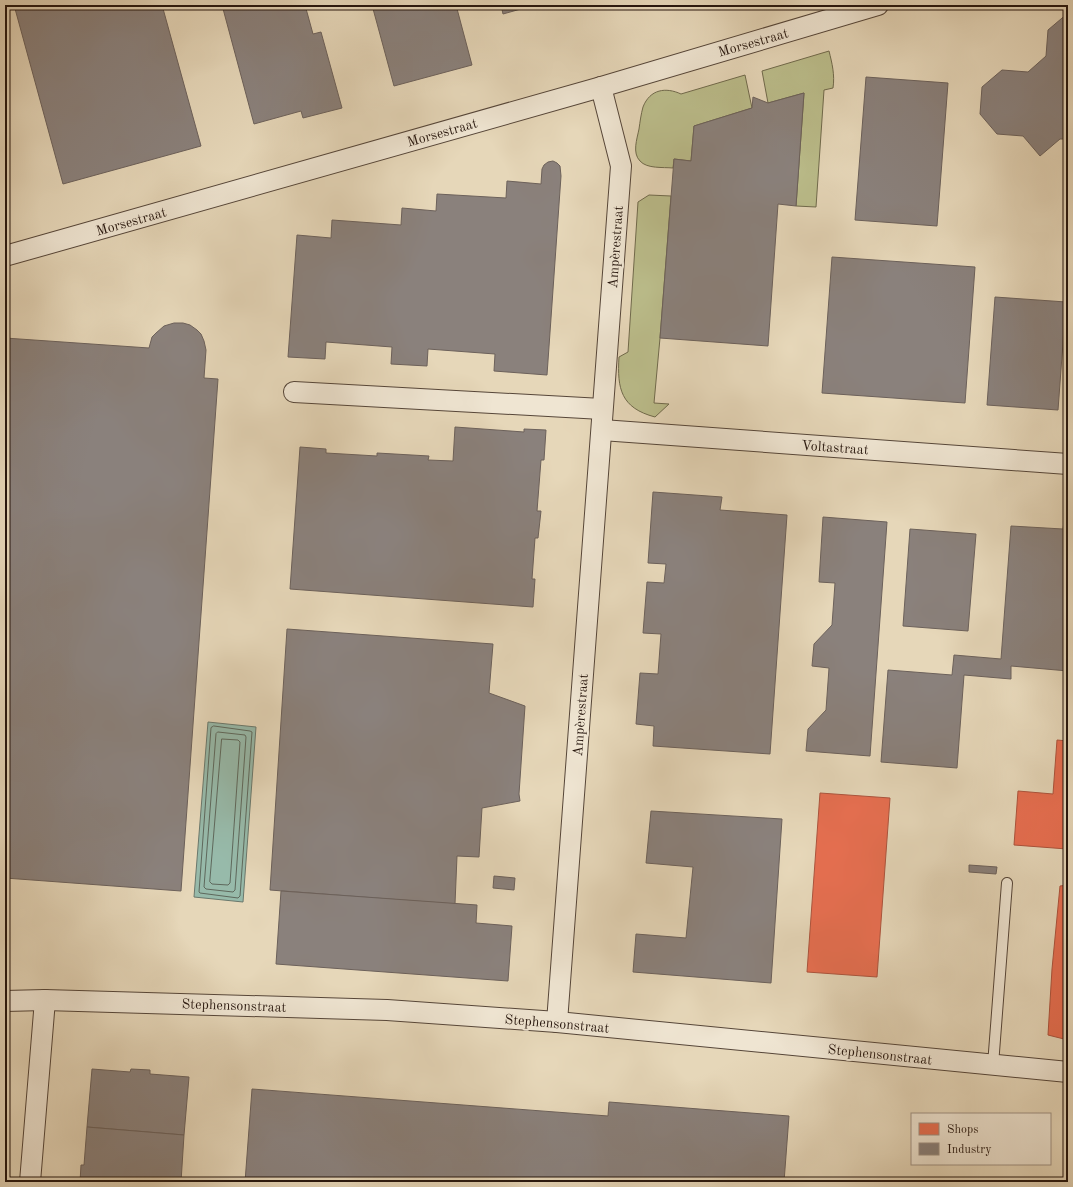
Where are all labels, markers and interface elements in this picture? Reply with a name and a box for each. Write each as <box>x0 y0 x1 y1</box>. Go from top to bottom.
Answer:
street label: Morsestraat <box>717 26 790 60</box>
street label: Morsestraat <box>406 116 479 150</box>
street label: Morsestraat <box>95 205 168 239</box>
street label: Ampèrestraat <box>606 205 626 289</box>
street label: Voltastraat <box>801 439 869 457</box>
street label: Ampèrestraat <box>571 673 591 757</box>
street label: Stephensonstraat <box>181 997 287 1015</box>
street label: Stephensonstraat <box>504 1012 610 1036</box>
street label: Stephensonstraat <box>827 1043 933 1067</box>
legend <box>911 1113 1051 1165</box>
text: Shops <box>947 1124 978 1136</box>
text: Industry <box>947 1144 992 1156</box>

